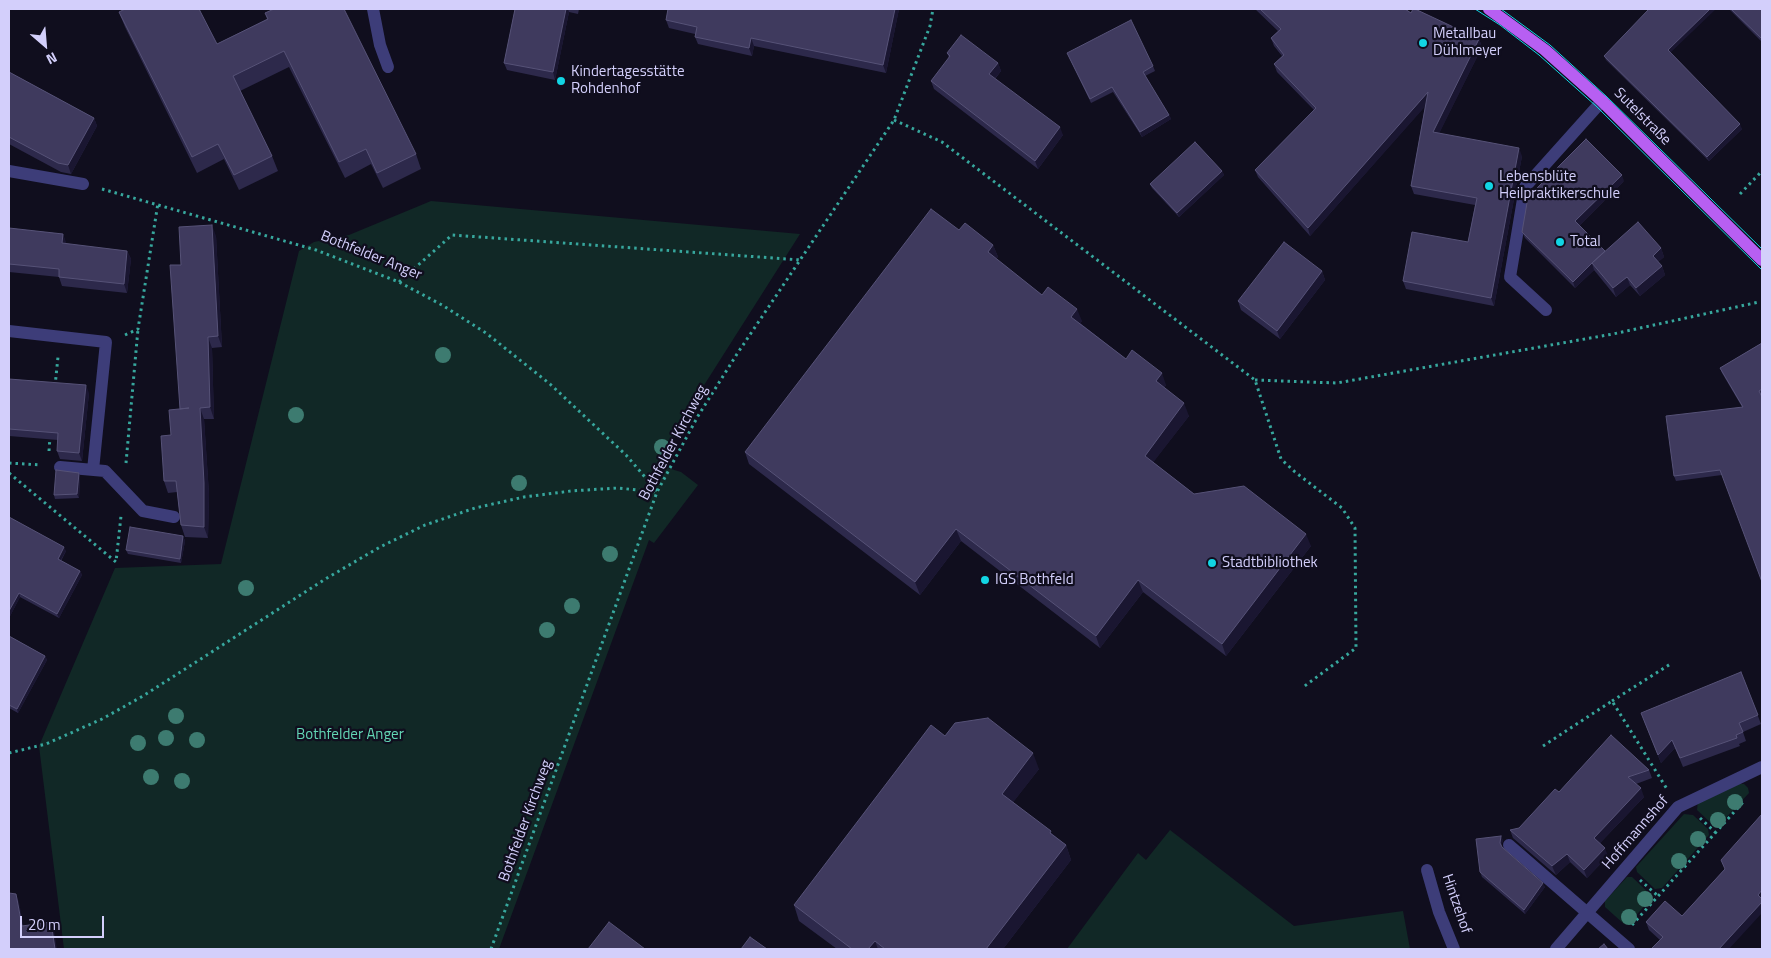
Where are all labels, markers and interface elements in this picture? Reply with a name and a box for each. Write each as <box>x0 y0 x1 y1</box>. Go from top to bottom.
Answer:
north arrow <box>20 20 70 70</box>
place label: Metallbau Dühlmeyer <box>1433 25 1502 60</box>
marker: Metallbau Dühlmeyer <box>1417 37 1429 49</box>
text: N <box>43 47 61 70</box>
place label: Kindertagesstätte Rohdenhof <box>571 63 684 98</box>
marker: Kindertagesstätte Rohdenhof <box>555 75 567 87</box>
street label: Sutelstraße <box>1610 85 1674 149</box>
place label: Lebensblüte Heilpraktikerschule <box>1499 168 1620 203</box>
marker: Lebensblüte Heilpraktikerschule <box>1483 180 1495 192</box>
street label: Bothfelder Anger <box>318 227 424 285</box>
place label: Total <box>1570 233 1601 251</box>
marker: Total <box>1554 236 1566 248</box>
street label: Bothfelder Kirchweg <box>636 382 712 504</box>
place label: Stadtbibliothek <box>1222 554 1318 572</box>
marker: Stadtbibliothek <box>1206 557 1218 569</box>
place label: IGS Bothfeld <box>995 571 1074 589</box>
marker: IGS Bothfeld <box>979 574 991 586</box>
park label: Bothfelder Anger <box>296 726 404 744</box>
street label: Bothfelder Kirchweg <box>496 758 556 884</box>
street label: Hoffmannshof <box>1599 792 1673 874</box>
street label: Hintzehof <box>1437 872 1475 936</box>
scale bar <box>22 906 106 938</box>
text: 20 m <box>28 913 61 936</box>

